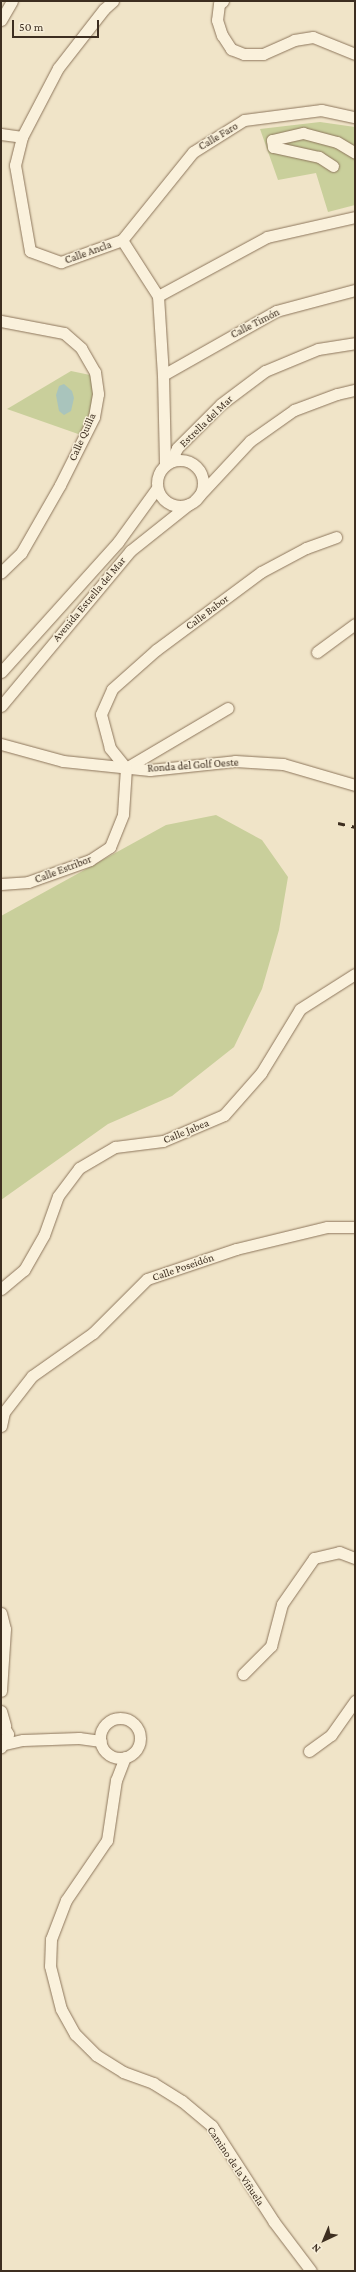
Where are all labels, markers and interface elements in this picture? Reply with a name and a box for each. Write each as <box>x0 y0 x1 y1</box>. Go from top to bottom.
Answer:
scale bar <box>14 12 101 38</box>
text: 50 m <box>19 20 43 34</box>
street label: Calle Faro <box>196 119 240 153</box>
street label: Calle Ancla <box>63 237 113 267</box>
street label: Calle Timón <box>228 305 282 341</box>
street label: Estrella del Mar <box>177 392 235 450</box>
street label: Calle Quilla <box>66 411 98 463</box>
street label: Avenida Estrella del Mar <box>50 554 128 644</box>
street label: Calle Babor <box>183 592 231 632</box>
street label: Ronda del Golf Oeste <box>147 755 239 775</box>
street label: Calle Estribor <box>33 852 93 886</box>
street label: Calle Jabea <box>161 1116 211 1146</box>
street label: Calle Poseidón <box>151 1250 215 1284</box>
street label: Camino de la Viñuela <box>205 2124 267 2208</box>
north arrow <box>304 2220 344 2260</box>
text: N <box>309 2242 323 2256</box>

